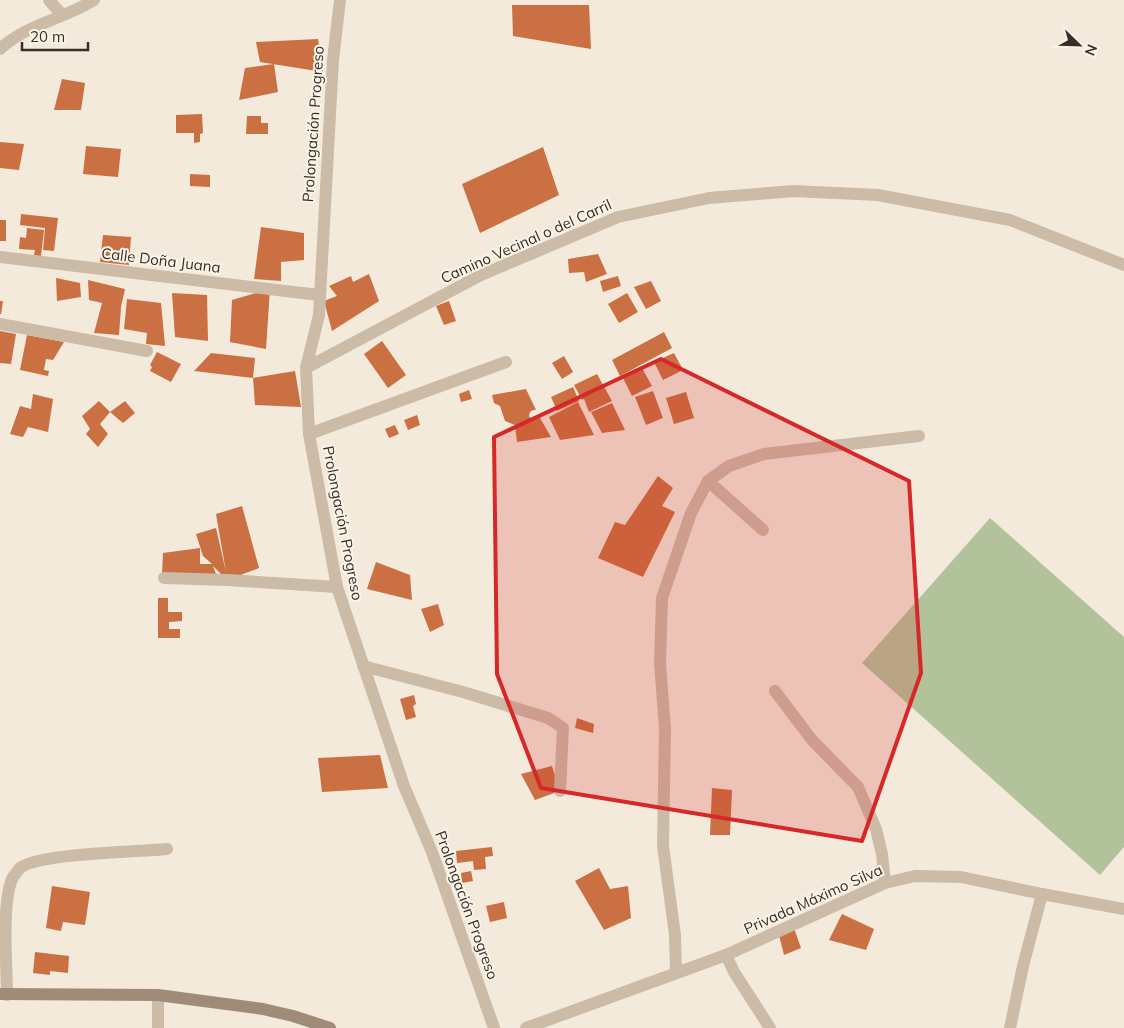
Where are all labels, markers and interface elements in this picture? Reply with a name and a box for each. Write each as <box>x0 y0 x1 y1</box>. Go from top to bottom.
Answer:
scale bar <box>22 20 89 52</box>
north arrow <box>1054 20 1104 70</box>
text: 20 m <box>30 27 65 46</box>
text: N <box>1081 42 1101 58</box>
street label: Prolongación Progreso <box>298 45 328 203</box>
street label: Camino Vecinal o del Carril <box>438 195 614 287</box>
street label: Calle Doña Juana <box>100 243 222 277</box>
street label: Prolongación Progreso <box>319 444 367 602</box>
street label: Prolongación Progreso <box>431 828 503 982</box>
street label: Privada Máximo Silva <box>741 860 885 938</box>

